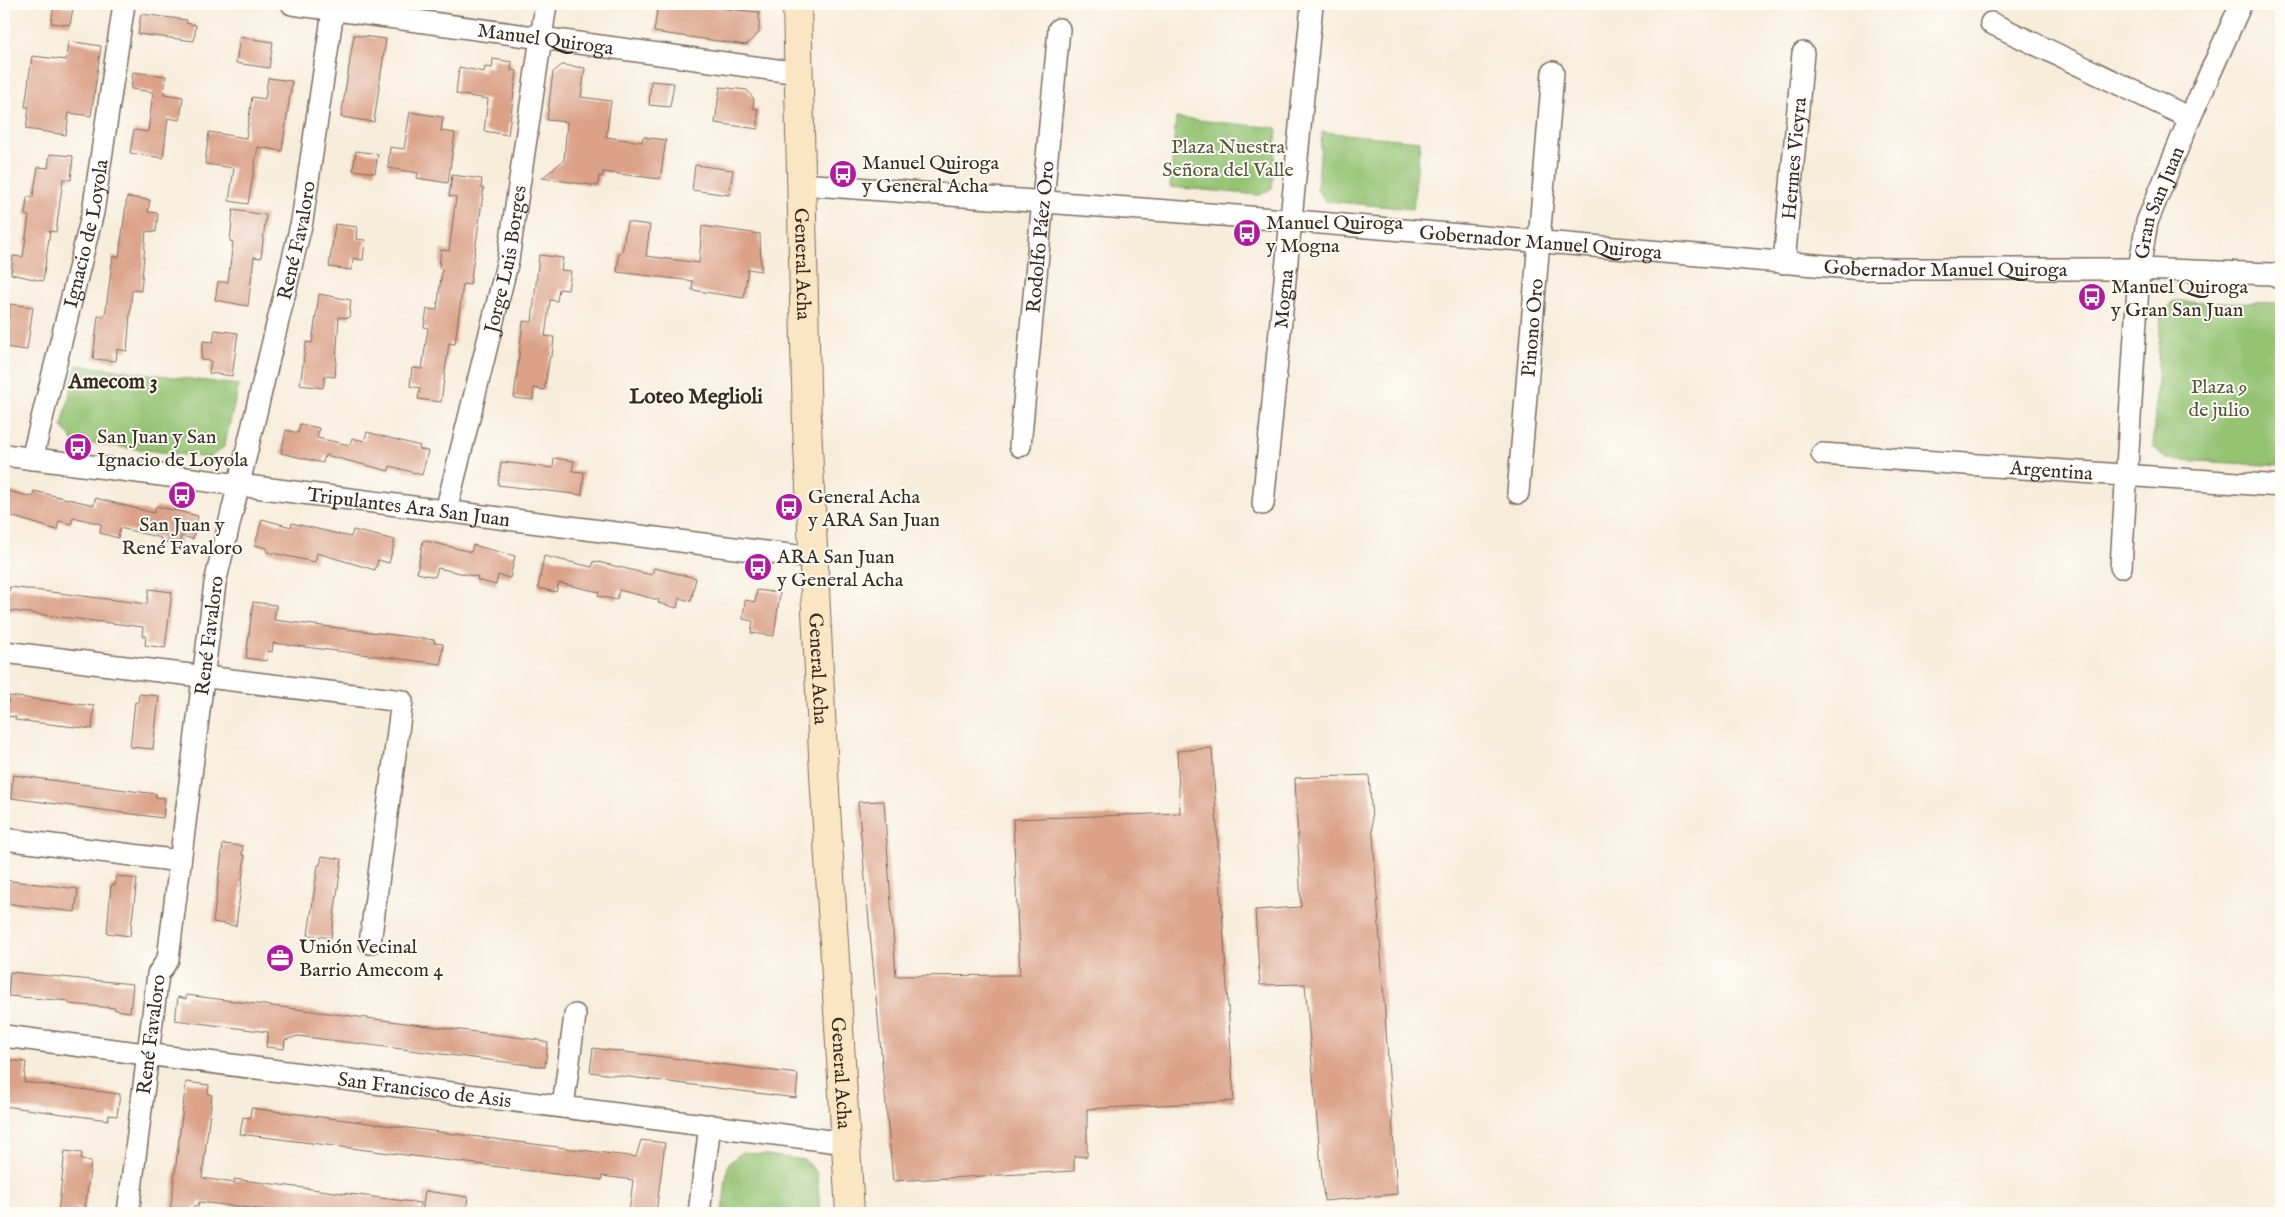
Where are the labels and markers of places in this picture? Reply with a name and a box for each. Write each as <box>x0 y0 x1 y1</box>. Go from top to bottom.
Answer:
place label: Manuel Quiroga y General Acha <box>861 151 999 199</box>
bus stop icon: Manuel Quiroga y General Acha <box>828 159 858 189</box>
place label: Manuel Quiroga y Mogna <box>1265 211 1403 259</box>
bus stop icon: Manuel Quiroga y Mogna <box>1232 218 1262 248</box>
place label: Manuel Quiroga y Gran San Juan <box>2110 275 2248 323</box>
bus stop icon: Manuel Quiroga y Gran San Juan <box>2077 282 2107 312</box>
place label: San Juan y San Ignacio de Loyola <box>97 425 249 473</box>
bus stop icon: San Juan y San Ignacio de Loyola <box>63 432 93 462</box>
bus stop icon: San Juan y René Favaloro <box>167 480 197 510</box>
place label: General Acha y ARA San Juan <box>807 485 940 533</box>
bus stop icon: General Acha y ARA San Juan <box>774 492 804 522</box>
place label: San Juan y René Favaloro <box>122 513 243 561</box>
place label: ARA San Juan y General Acha <box>776 545 904 593</box>
bus stop icon: ARA San Juan y General Acha <box>743 552 773 582</box>
place label: Unión Vecinal Barrio Amecom 4 <box>299 935 443 983</box>
office icon: Unión Vecinal Barrio Amecom 4 <box>265 943 295 973</box>

